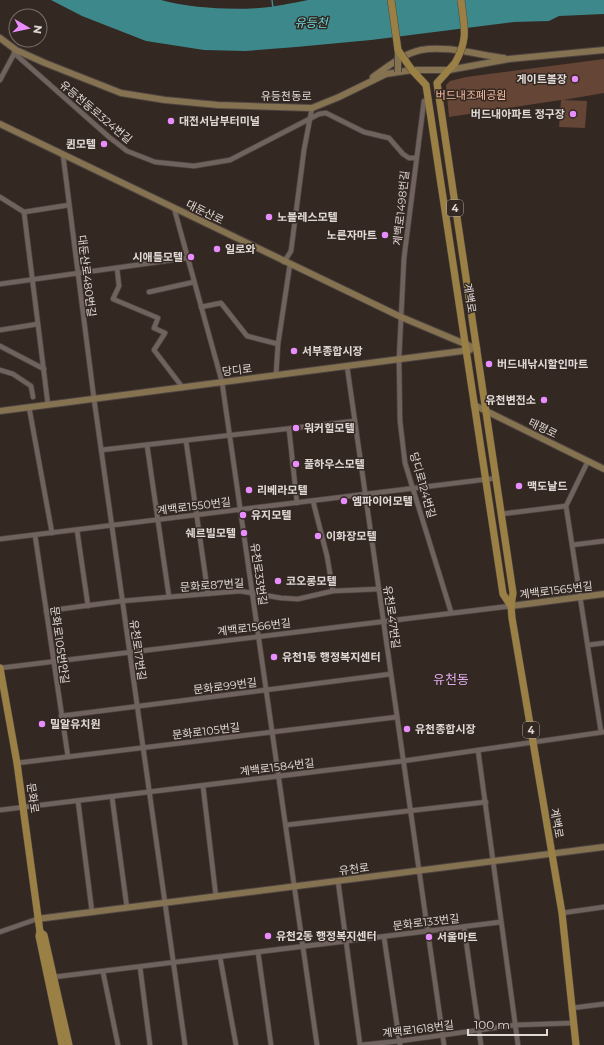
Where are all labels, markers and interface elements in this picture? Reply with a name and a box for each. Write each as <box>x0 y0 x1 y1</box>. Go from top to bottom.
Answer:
north arrow <box>8 8 48 48</box>
water label: 유등천 <box>294 15 330 30</box>
text: N <box>30 24 45 35</box>
place label: 게이트볼장 <box>516 72 567 86</box>
marker: 게이트볼장 <box>570 74 580 84</box>
street label: 유등천동로324번길 <box>57 78 135 146</box>
park label: 버드내조폐공원 <box>436 88 506 102</box>
street label: 유등천동로 <box>261 89 311 103</box>
place label: 버드내아파트 정구장 <box>471 107 565 121</box>
marker: 버드내아파트 정구장 <box>568 109 578 119</box>
place label: 대전서남부터미널 <box>179 114 260 128</box>
marker: 대전서남부터미널 <box>166 116 176 126</box>
place label: 퀸모텔 <box>66 137 96 151</box>
marker: 퀸모텔 <box>99 139 109 149</box>
street label: 계백로1498번길 <box>390 170 412 246</box>
street label: 대둔산로 <box>184 197 226 227</box>
road number: 4 <box>447 200 463 216</box>
place label: 노블레스모텔 <box>277 210 338 224</box>
marker: 노블레스모텔 <box>264 212 274 222</box>
place label: 노른자마트 <box>326 228 377 242</box>
marker: 노른자마트 <box>380 230 390 240</box>
street label: 대둔산로480번길 <box>75 234 99 318</box>
place label: 일로와 <box>225 242 255 256</box>
marker: 일로와 <box>212 244 222 254</box>
place label: 시애틀모텔 <box>132 250 183 264</box>
marker: 시애틀모텔 <box>186 252 196 262</box>
street label: 계백로 <box>461 282 479 314</box>
place label: 서부종합시장 <box>302 344 363 358</box>
marker: 서부종합시장 <box>289 346 299 356</box>
place label: 버드내낚시할인마트 <box>497 357 588 371</box>
marker: 버드내낚시할인마트 <box>484 359 494 369</box>
street label: 당디로 <box>221 361 253 379</box>
place label: 유천변전소 <box>485 393 536 407</box>
marker: 유천변전소 <box>539 395 549 405</box>
street label: 태평로 <box>526 415 560 441</box>
place label: 워커힐모텔 <box>304 421 355 435</box>
marker: 워커힐모텔 <box>291 423 301 433</box>
street label: 당디로124번길 <box>407 450 439 520</box>
place label: 풀하우스모텔 <box>304 457 365 471</box>
marker: 풀하우스모텔 <box>291 459 301 469</box>
place label: 맥도날드 <box>527 479 567 493</box>
marker: 맥도날드 <box>514 481 524 491</box>
place label: 리베라모텔 <box>257 483 308 497</box>
marker: 리베라모텔 <box>244 485 254 495</box>
place label: 엠파이어모텔 <box>352 494 413 508</box>
street label: 계백로1550번길 <box>156 495 232 517</box>
marker: 엠파이어모텔 <box>339 496 349 506</box>
place label: 유지모텔 <box>251 508 291 522</box>
marker: 유지모텔 <box>238 510 248 520</box>
place label: 쉐르빌모텔 <box>185 526 236 540</box>
marker: 쉐르빌모텔 <box>239 528 249 538</box>
place label: 이화장모텔 <box>326 529 377 543</box>
marker: 이화장모텔 <box>313 531 323 541</box>
street label: 유천로33번길 <box>248 542 270 606</box>
place label: 코오롱모텔 <box>286 574 337 588</box>
street label: 문화로87번길 <box>180 576 244 594</box>
marker: 코오롱모텔 <box>273 576 283 586</box>
street label: 계백로1565번길 <box>519 579 593 601</box>
street label: 유천로47번길 <box>381 584 403 650</box>
street label: 문화로105번안길 <box>48 605 72 685</box>
street label: 계백로1566번길 <box>216 616 292 638</box>
street label: 유천로17번길 <box>127 619 149 681</box>
place label: 유천1동 행정복지센터 <box>282 650 381 664</box>
marker: 유천1동 행정복지센터 <box>269 652 279 662</box>
district label: 유천동 <box>433 671 469 687</box>
street label: 문화로99번길 <box>192 675 258 697</box>
place label: 밀알유치원 <box>50 717 101 731</box>
marker: 밀알유치원 <box>37 719 47 729</box>
street label: 문화로105번길 <box>171 720 241 742</box>
place label: 유천종합시장 <box>415 722 476 736</box>
road number: 4 <box>523 722 539 738</box>
marker: 유천종합시장 <box>402 724 412 734</box>
street label: 계백로1584번길 <box>239 755 315 779</box>
street label: 문화로 <box>24 782 42 814</box>
street label: 계백로 <box>547 807 567 839</box>
street label: 유천로 <box>338 860 370 878</box>
street label: 문화로133번길 <box>392 911 460 933</box>
place label: 유천2동 행정복지센터 <box>276 929 377 943</box>
place label: 서울마트 <box>437 930 477 944</box>
marker: 유천2동 행정복지센터 <box>263 931 273 941</box>
marker: 서울마트 <box>424 932 434 942</box>
scale bar <box>468 1011 547 1037</box>
text: 100 m <box>474 1017 510 1032</box>
street label: 계백로1618번길 <box>381 1018 455 1040</box>

